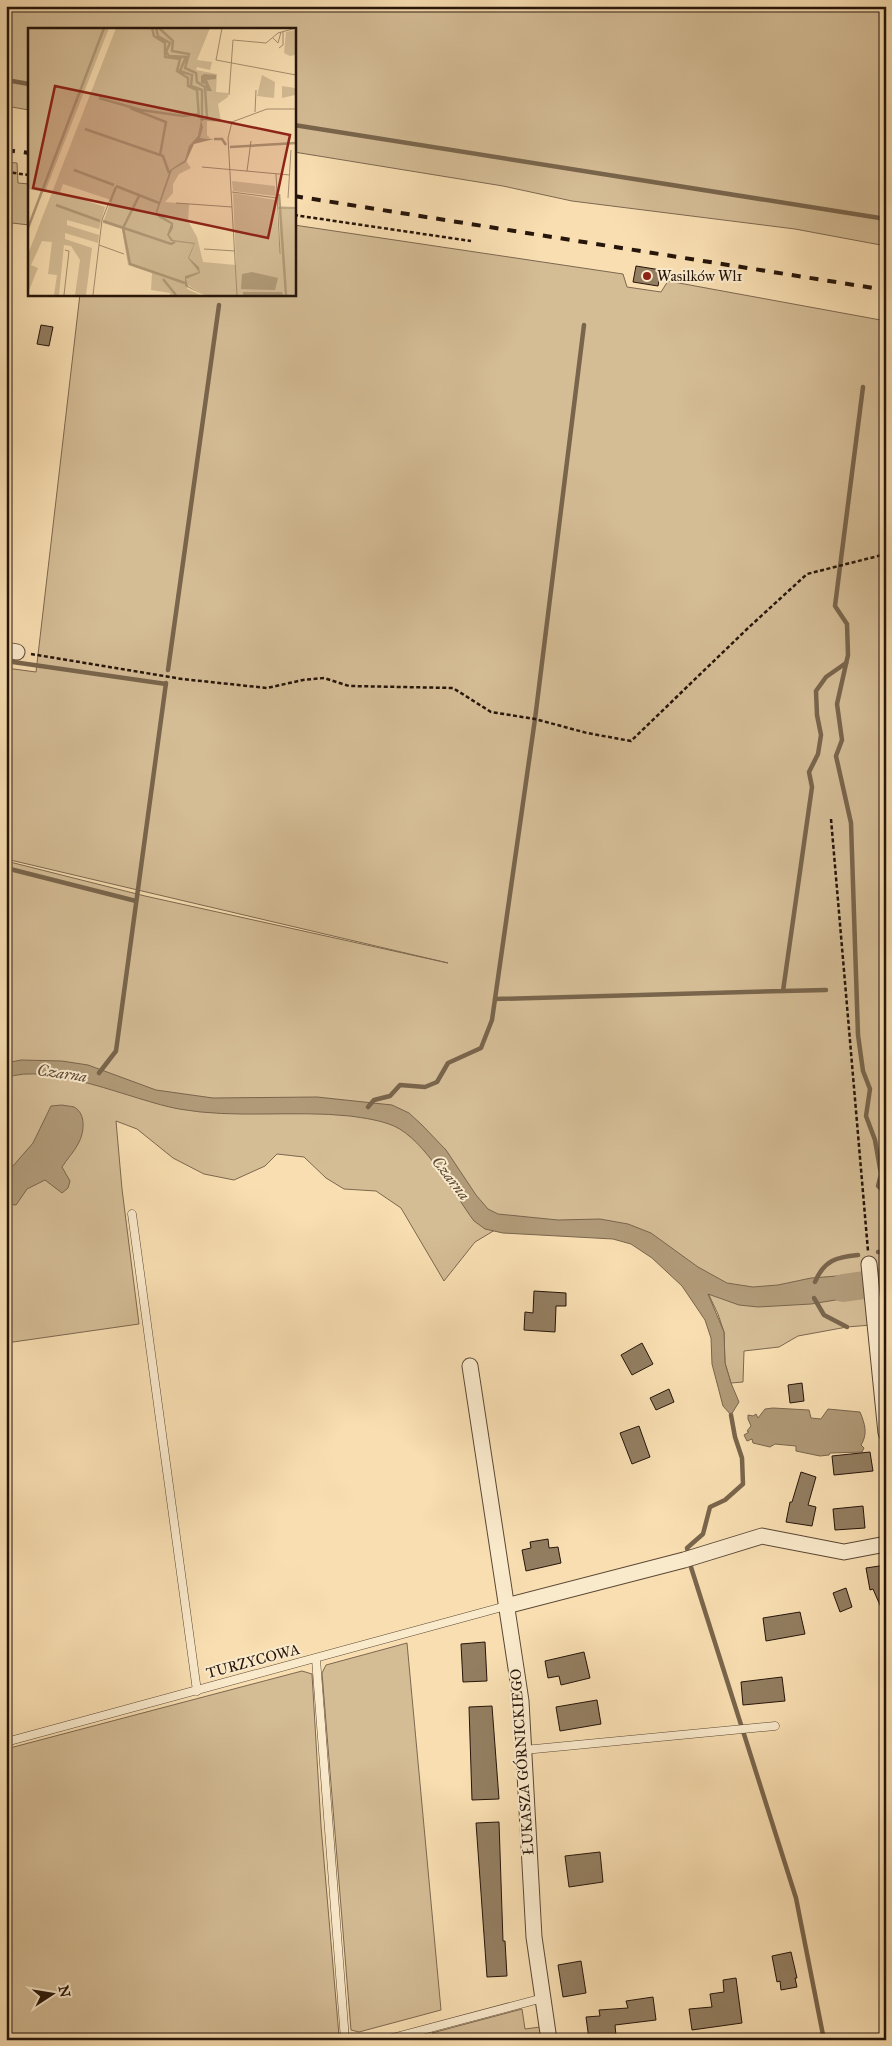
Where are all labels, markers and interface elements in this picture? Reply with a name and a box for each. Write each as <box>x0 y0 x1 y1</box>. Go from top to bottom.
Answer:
inset map <box>28 28 295 295</box>
place label: Wasilków Wl1 <box>657 267 743 285</box>
marker: Wasilków Wl1 <box>641 270 653 282</box>
water label: Czarna <box>36 1060 89 1086</box>
water label: Czarna <box>428 1152 474 1204</box>
street label: TURZYCOWA <box>204 1640 302 1682</box>
street label: ŁUKASZA GÓRNICKIEGO <box>506 1668 537 1856</box>
north arrow <box>28 1968 78 2018</box>
text: N <box>55 1984 74 1999</box>

